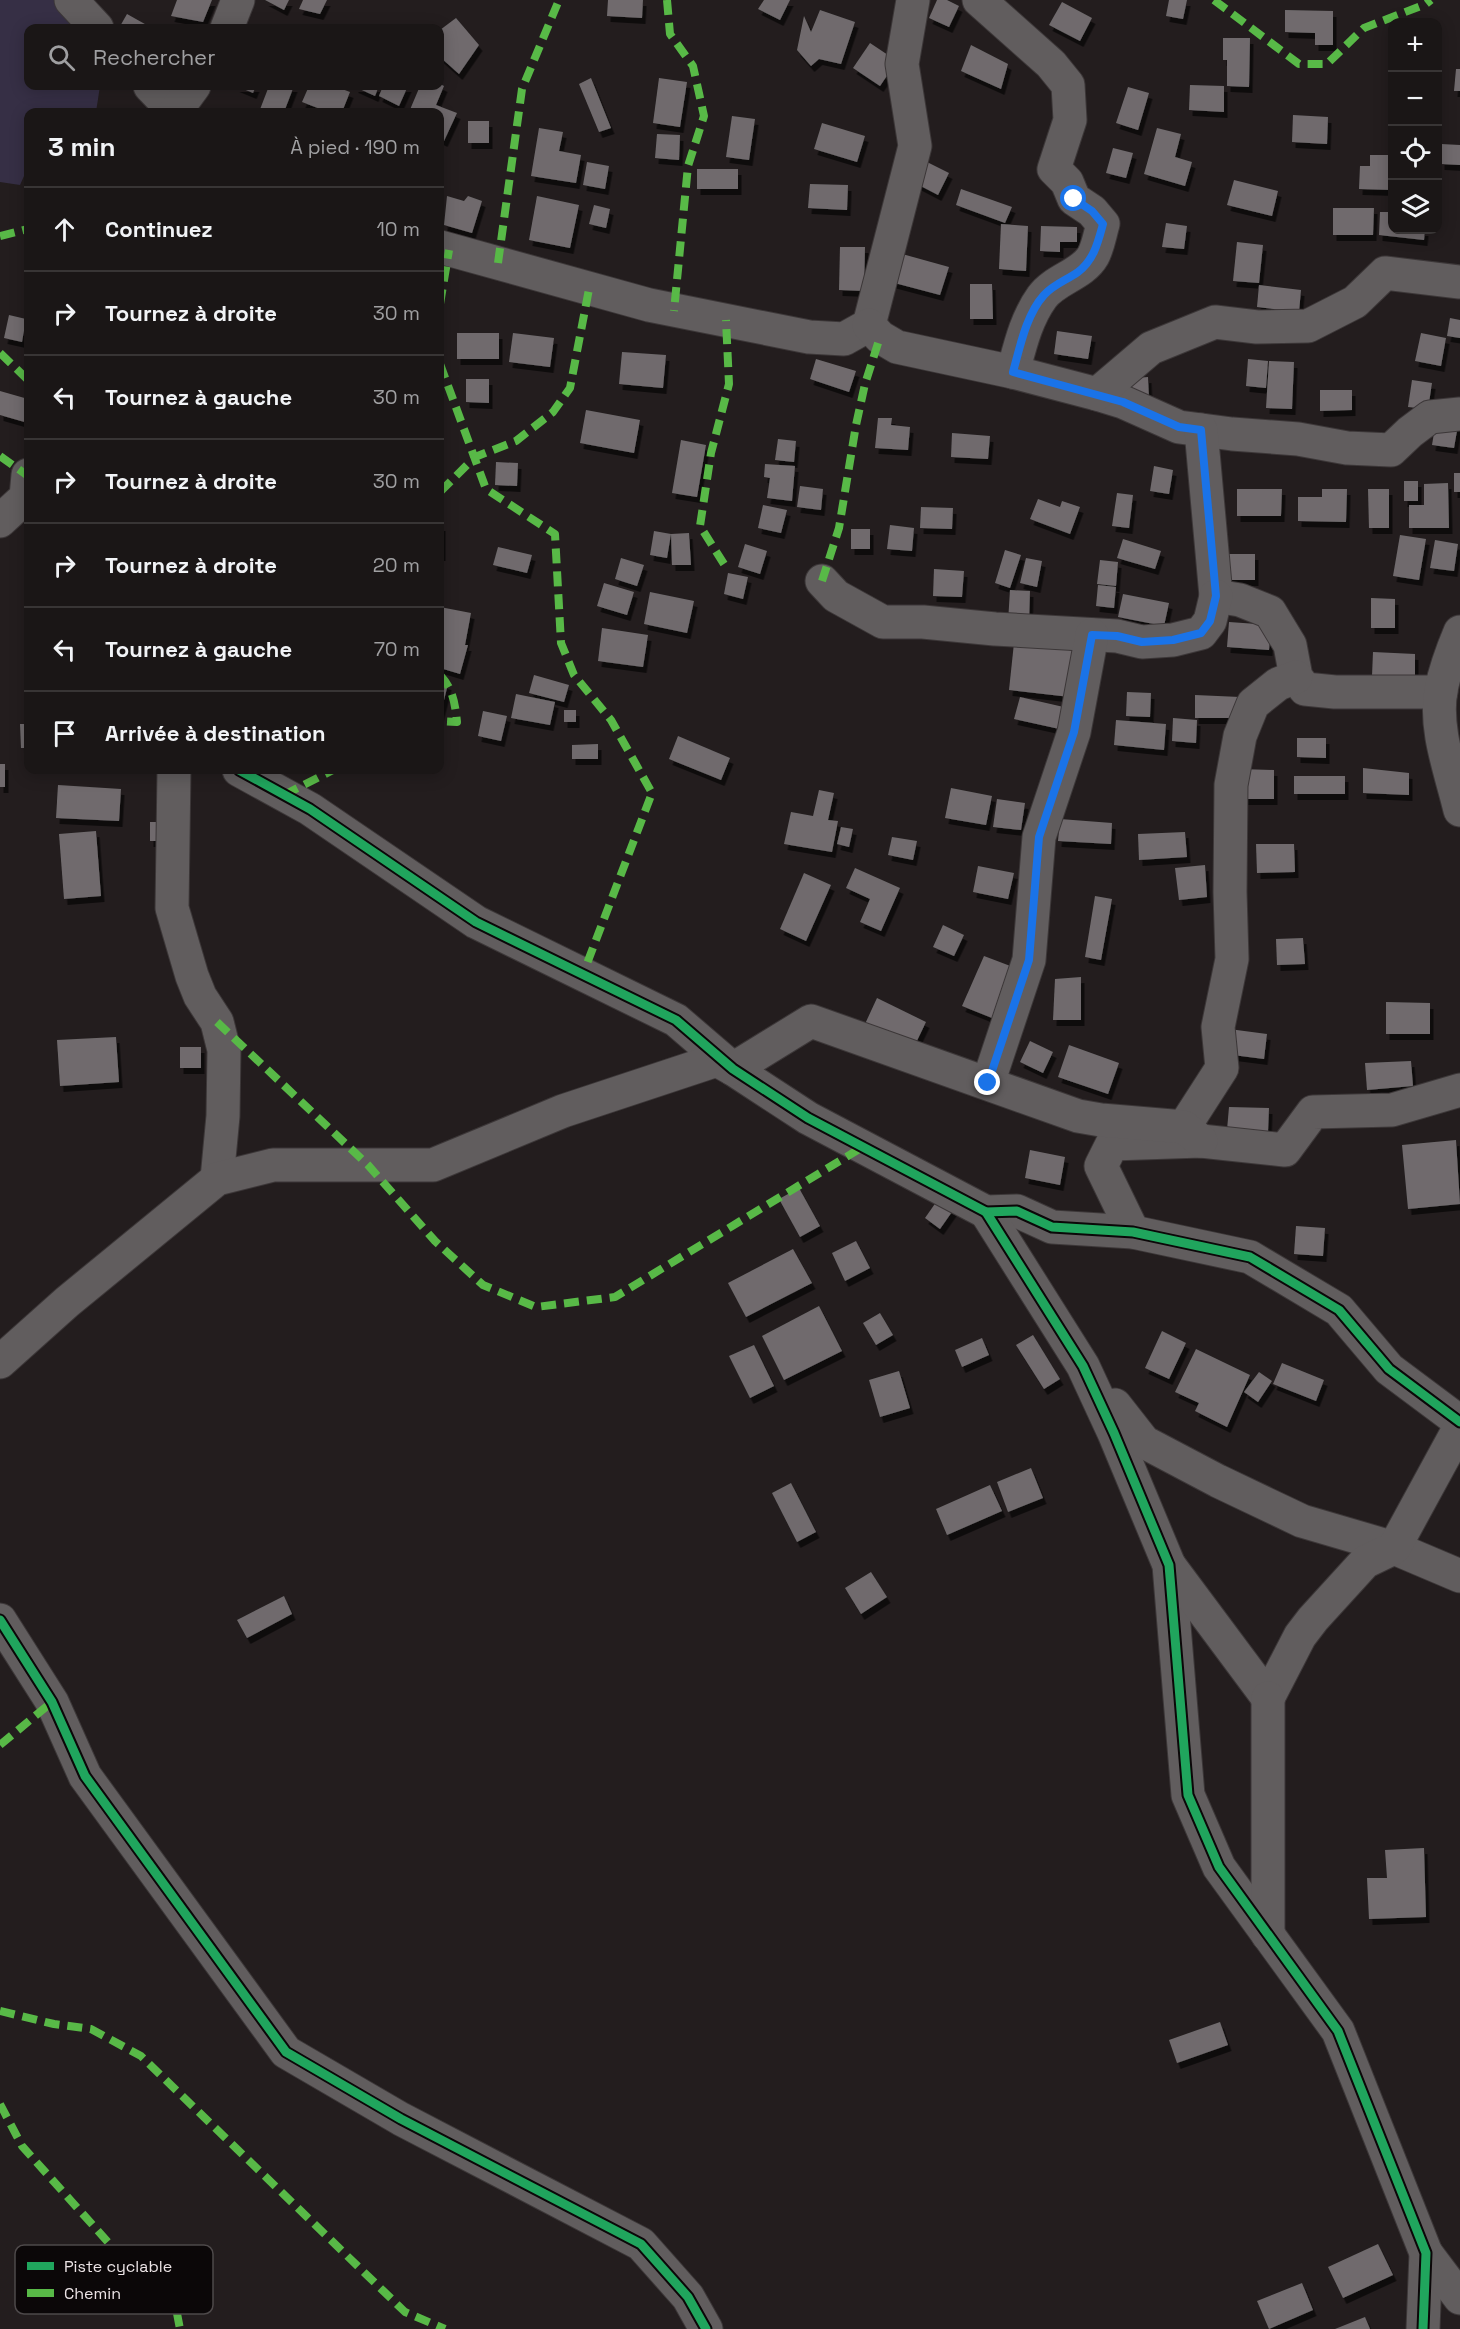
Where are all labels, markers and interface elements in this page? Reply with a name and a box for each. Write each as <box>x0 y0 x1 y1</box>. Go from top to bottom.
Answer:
map controls <box>1388 18 1442 234</box>
button: + <box>1388 18 1442 72</box>
search box <box>24 24 444 90</box>
icon: search <box>45 41 78 74</box>
text: Rechercher <box>93 43 215 71</box>
button: − <box>1388 72 1442 126</box>
button: locate <box>1388 126 1442 180</box>
text: 3 min <box>48 130 116 164</box>
text: À pied · 190 m <box>290 134 420 160</box>
button: layers <box>1388 180 1442 234</box>
route start <box>1060 185 1086 211</box>
icon: ahead <box>48 213 81 246</box>
text: Continuez <box>105 215 213 243</box>
text: 10 m <box>376 216 420 242</box>
icon: right <box>48 297 81 330</box>
text: Tournez à droite <box>105 299 277 327</box>
text: 30 m <box>373 300 420 326</box>
icon: left <box>48 381 81 414</box>
text: Tournez à gauche <box>105 383 292 411</box>
text: 30 m <box>373 384 420 410</box>
icon: right <box>48 465 81 498</box>
text: Tournez à droite <box>105 467 277 495</box>
text: 30 m <box>373 468 420 494</box>
icon: right <box>48 549 81 582</box>
text: Tournez à droite <box>105 551 277 579</box>
text: 20 m <box>373 552 420 578</box>
icon: left <box>48 633 81 666</box>
text: Tournez à gauche <box>105 635 292 663</box>
text: 70 m <box>374 636 420 662</box>
icon: arrive <box>48 717 81 750</box>
text: Arrivée à destination <box>105 719 326 747</box>
route end <box>974 1069 1000 1095</box>
legend <box>15 2245 213 2314</box>
text: Piste cyclable <box>64 2256 172 2277</box>
text: Chemin <box>64 2283 121 2304</box>

